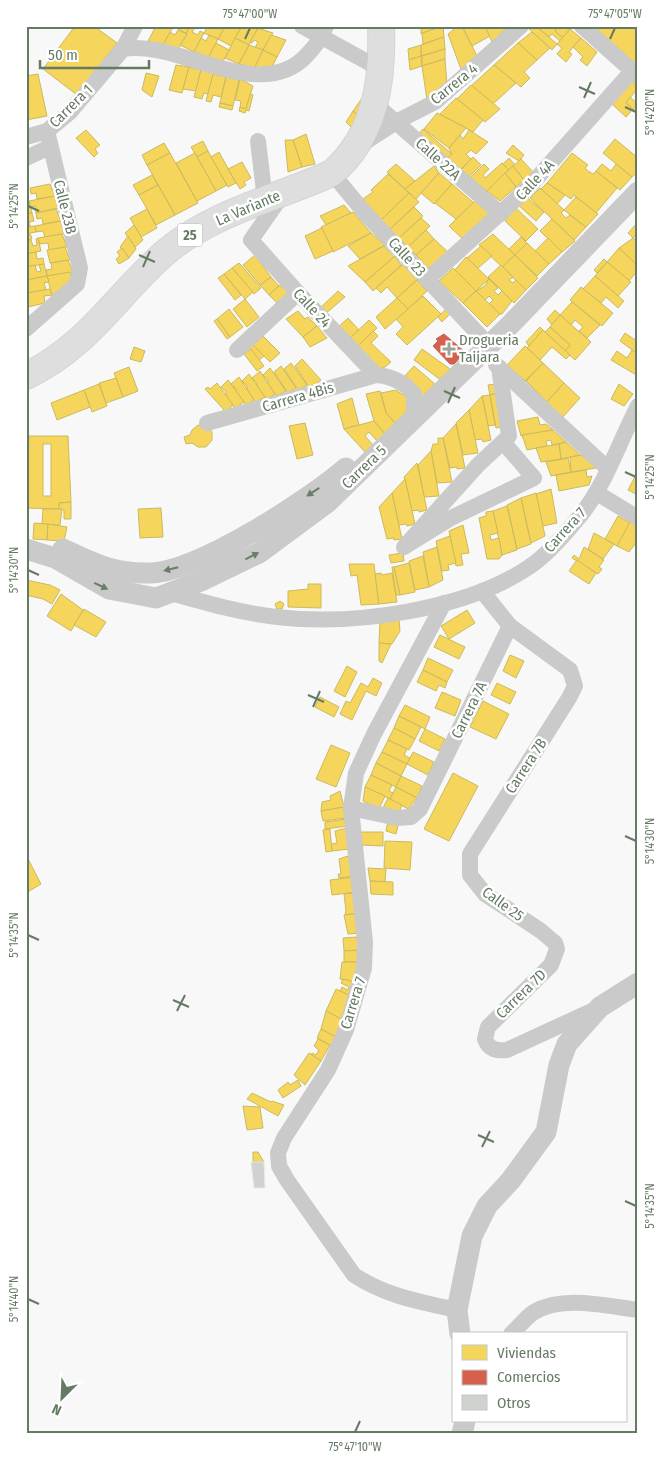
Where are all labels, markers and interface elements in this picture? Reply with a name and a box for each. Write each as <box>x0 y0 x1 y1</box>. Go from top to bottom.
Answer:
text: 75°47'00"W <box>223 7 277 21</box>
text: 75°47'05"W <box>588 7 642 21</box>
scale bar <box>40 38 149 70</box>
text: 50 m <box>48 46 78 64</box>
street label: Carrera 4 <box>427 60 481 108</box>
street label: Carrera 1 <box>46 81 96 131</box>
text: 5°14'20"N <box>643 89 657 135</box>
street label: Calle 22A <box>412 134 464 184</box>
street label: Calle 4A <box>512 156 558 204</box>
street label: Calle 23B <box>50 178 80 236</box>
text: 5°14'25"N <box>7 183 21 229</box>
street label: La Variante <box>213 186 283 230</box>
road number: 25 <box>178 224 202 246</box>
street label: Calle 23 <box>384 234 430 280</box>
street label: Calle 24 <box>289 285 335 331</box>
place label: Drogueria Taijara <box>459 331 519 366</box>
marker: Drogueria Taijara <box>443 343 455 355</box>
street label: Carrera 4Bis <box>260 378 336 416</box>
street label: Carrera 5 <box>338 441 390 493</box>
text: 5°14'25"N <box>643 454 657 500</box>
one-way arrow <box>307 487 320 497</box>
street label: Carrera 7 <box>540 504 590 556</box>
text: 5°14'30"N <box>7 547 21 593</box>
one-way arrow <box>245 552 259 560</box>
one-way arrow <box>164 565 179 573</box>
one-way arrow <box>94 582 108 590</box>
street label: Carrera 7A <box>447 678 491 742</box>
street label: Carrera 7B <box>502 735 550 797</box>
text: 5°14'30"N <box>643 818 657 864</box>
street label: Calle 25 <box>479 883 527 925</box>
text: 5°14'35"N <box>7 912 21 958</box>
street label: Carrera 7D <box>492 966 550 1022</box>
street label: Carrera 7 <box>336 975 370 1031</box>
text: 5°14'35"N <box>643 1183 657 1229</box>
text: 5°14'40"N <box>7 1276 21 1322</box>
legend <box>452 1332 626 1422</box>
text: Viviendas <box>497 1344 556 1362</box>
text: Comercios <box>497 1368 560 1386</box>
north arrow <box>38 1372 88 1422</box>
text: Otros <box>497 1394 530 1412</box>
text: N <box>50 1400 64 1419</box>
text: 75°47'10"W <box>328 1440 382 1454</box>

